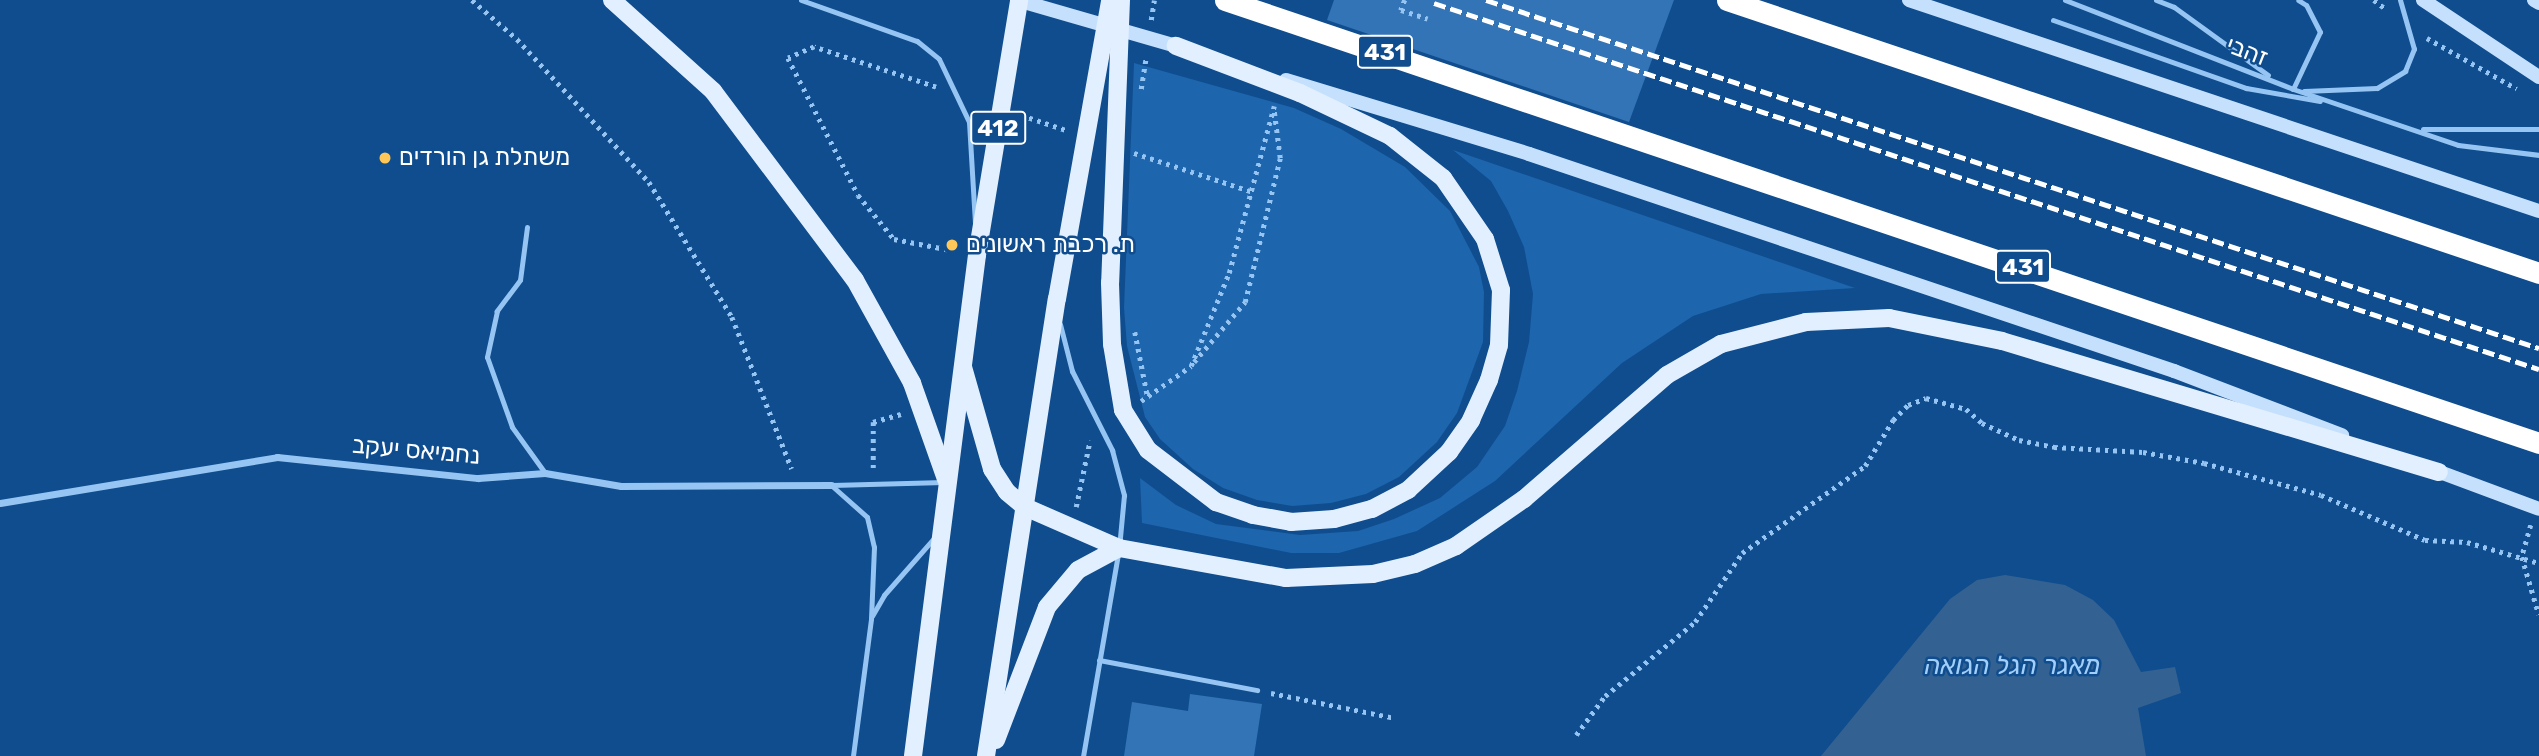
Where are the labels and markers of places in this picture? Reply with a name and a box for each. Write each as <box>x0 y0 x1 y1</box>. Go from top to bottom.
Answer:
place label: משתלת גן הורדים <box>399 144 571 172</box>
marker: משתלת גן הורדים <box>377 150 393 166</box>
place label: ת. רכבת ראשונים <box>966 231 1135 259</box>
marker: ת. רכבת ראשונים <box>944 237 960 253</box>

